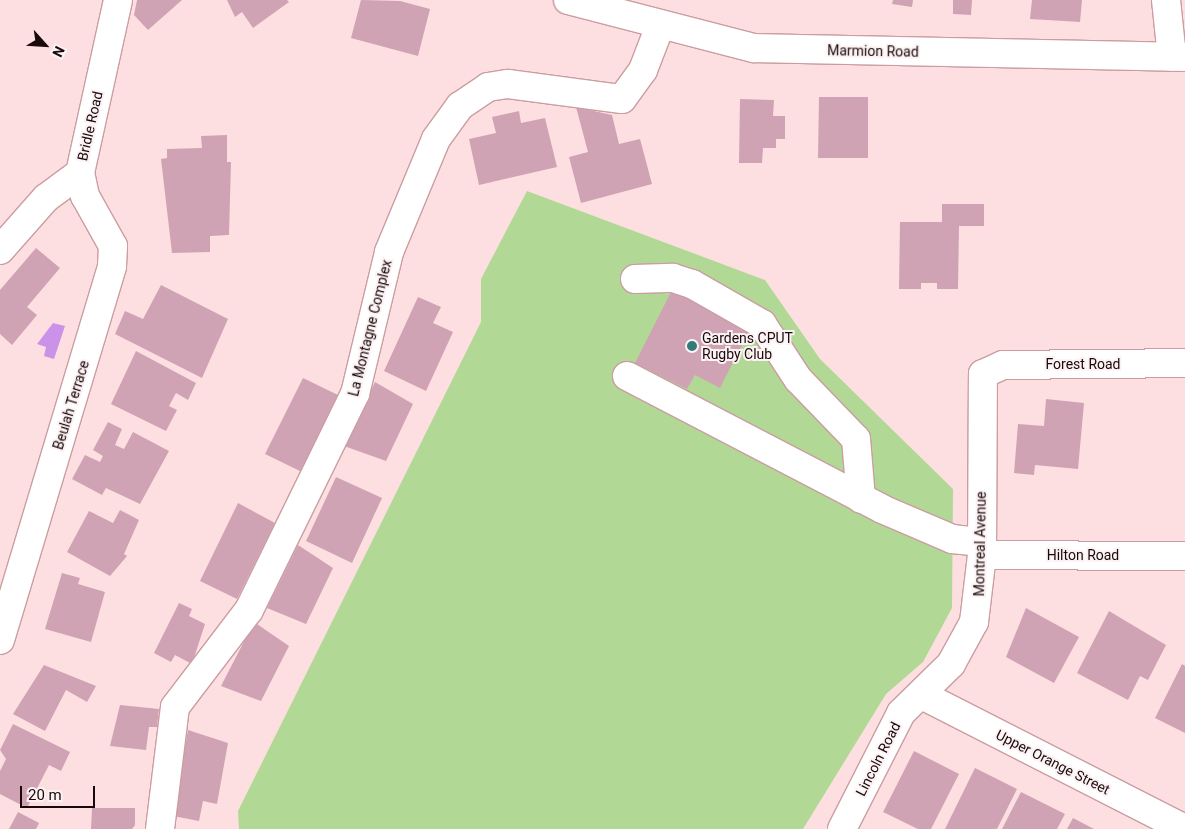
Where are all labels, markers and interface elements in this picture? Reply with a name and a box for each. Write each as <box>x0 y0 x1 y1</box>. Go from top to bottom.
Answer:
north arrow <box>20 20 70 70</box>
street label: Marmion Road <box>827 42 919 60</box>
text: N <box>49 44 68 60</box>
street label: Bridle Road <box>74 89 106 163</box>
street label: La Montagne Complex <box>345 258 395 398</box>
place label: Gardens CPUT Rugby Club <box>702 330 793 362</box>
marker: Gardens CPUT Rugby Club <box>686 340 698 352</box>
street label: Forest Road <box>1045 356 1121 372</box>
street label: Beulah Terrace <box>49 358 93 452</box>
street label: Montreal Avenue <box>971 491 989 597</box>
street label: Hilton Road <box>1047 547 1119 563</box>
street label: Lincoln Road <box>852 719 904 799</box>
street label: Upper Orange Street <box>993 726 1113 798</box>
scale bar <box>22 776 98 808</box>
text: 20 m <box>28 786 62 804</box>

